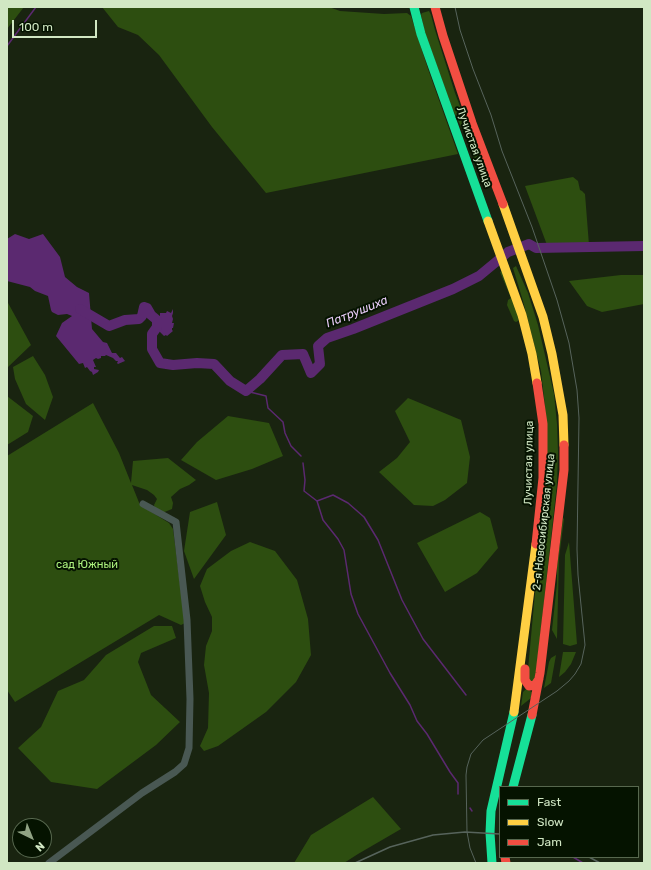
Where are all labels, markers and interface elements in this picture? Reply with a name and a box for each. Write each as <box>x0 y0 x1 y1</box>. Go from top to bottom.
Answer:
scale bar <box>14 12 99 38</box>
text: 100 m <box>19 20 53 34</box>
street label: Лучистая улица <box>453 105 495 189</box>
water label: Патрушиха <box>324 293 390 331</box>
street label: Лучистая улица <box>522 421 536 505</box>
street label: 2-я Новосибирская улица <box>530 453 558 591</box>
park label: сад Южный <box>56 558 118 572</box>
legend <box>499 786 639 858</box>
text: Fast <box>537 795 561 809</box>
text: Slow <box>537 815 564 829</box>
north arrow <box>12 818 52 858</box>
text: Jam <box>537 835 562 849</box>
text: N <box>33 839 47 854</box>

